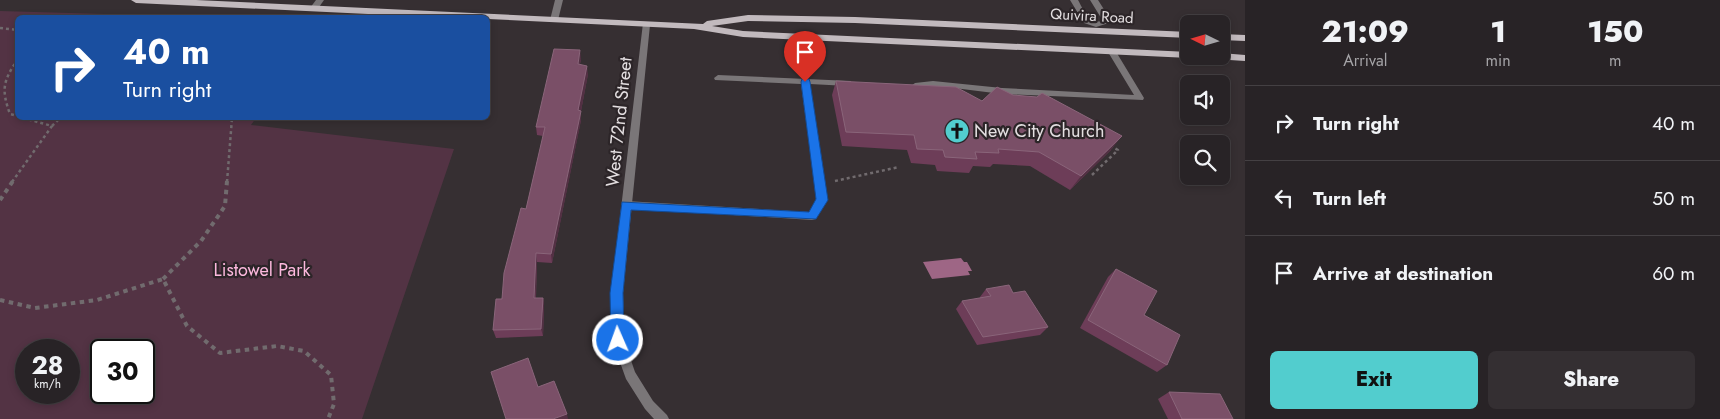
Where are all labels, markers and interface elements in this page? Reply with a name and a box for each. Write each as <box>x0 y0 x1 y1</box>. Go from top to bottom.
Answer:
street label: Quivira Road <box>1050 3 1134 29</box>
text: 21:09 <box>1322 10 1409 53</box>
text: 1 <box>1490 10 1506 53</box>
text: 150 <box>1587 10 1643 53</box>
north arrow <box>1180 15 1230 65</box>
map controls <box>1180 15 1230 185</box>
text: 40 m <box>123 27 210 77</box>
pin <box>784 31 826 82</box>
icon: right <box>40 35 105 100</box>
icon: arrive <box>791 38 819 66</box>
text: Arrival <box>1343 49 1387 72</box>
text: min <box>1486 49 1511 72</box>
text: m <box>1609 49 1622 72</box>
street label: West 72nd Street <box>599 55 639 188</box>
text: Turn right <box>123 73 211 105</box>
button: sound <box>1180 75 1230 125</box>
icon: right <box>1270 109 1298 137</box>
text: Turn right <box>1313 110 1399 137</box>
text: 40 m <box>1652 110 1695 137</box>
church icon: New City Church <box>944 118 970 144</box>
place label: New City Church <box>974 118 1104 144</box>
button: search <box>1180 135 1230 185</box>
icon: left <box>1270 184 1298 212</box>
text: Turn left <box>1313 185 1386 212</box>
text: 50 m <box>1652 185 1695 212</box>
park label: Listowel Park <box>214 257 310 283</box>
icon: arrive <box>1270 259 1298 287</box>
text: Arrive at destination <box>1313 260 1493 287</box>
text: 60 m <box>1652 260 1695 287</box>
position arrow <box>591 313 643 365</box>
speed limit sign: 30 <box>90 339 155 404</box>
text: 28 <box>31 347 64 383</box>
button: Exit <box>1270 351 1478 409</box>
button: Share <box>1488 351 1695 409</box>
text: km/h <box>34 375 61 393</box>

